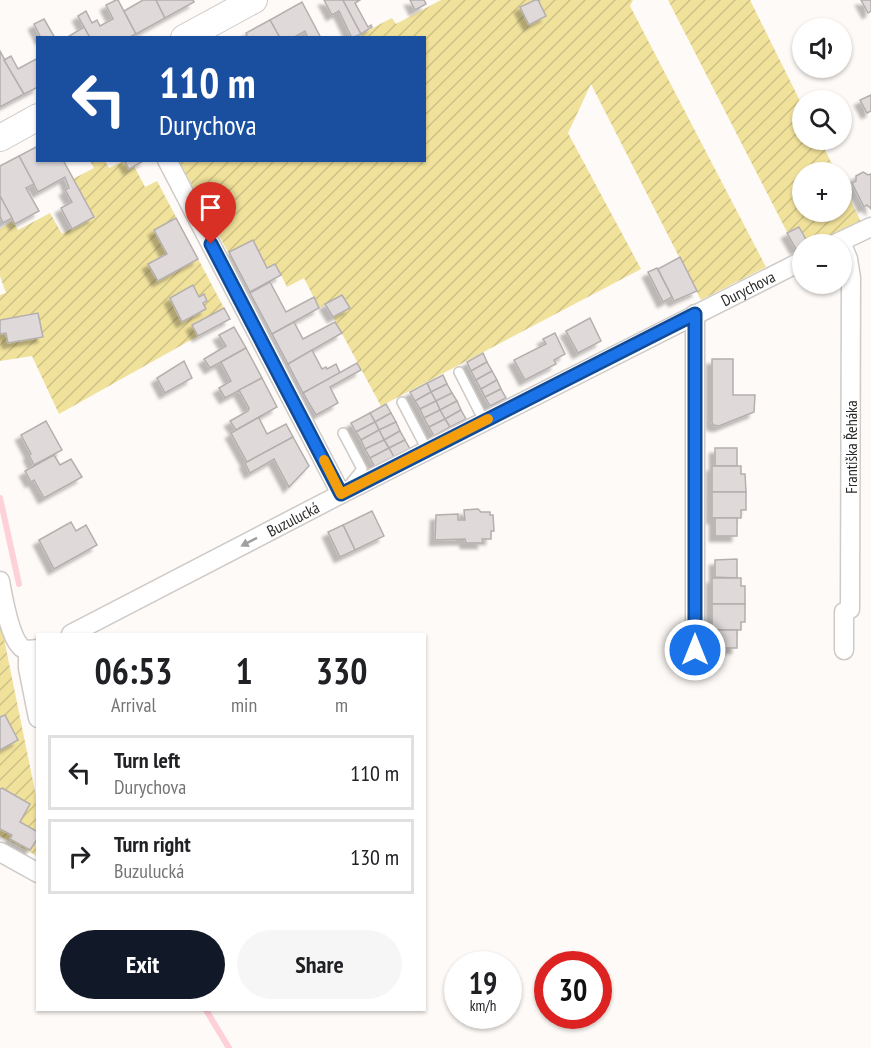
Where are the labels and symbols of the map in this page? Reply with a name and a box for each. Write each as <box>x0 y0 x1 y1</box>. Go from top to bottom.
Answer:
pin <box>185 182 236 244</box>
street label: Durychova <box>717 266 778 310</box>
street label: Františka Řeháka <box>841 400 861 494</box>
street label: Buzulucká <box>263 497 323 541</box>
one-way arrow <box>240 538 257 547</box>
position arrow <box>663 618 727 682</box>
speed limit sign: 30 <box>534 951 612 1029</box>

